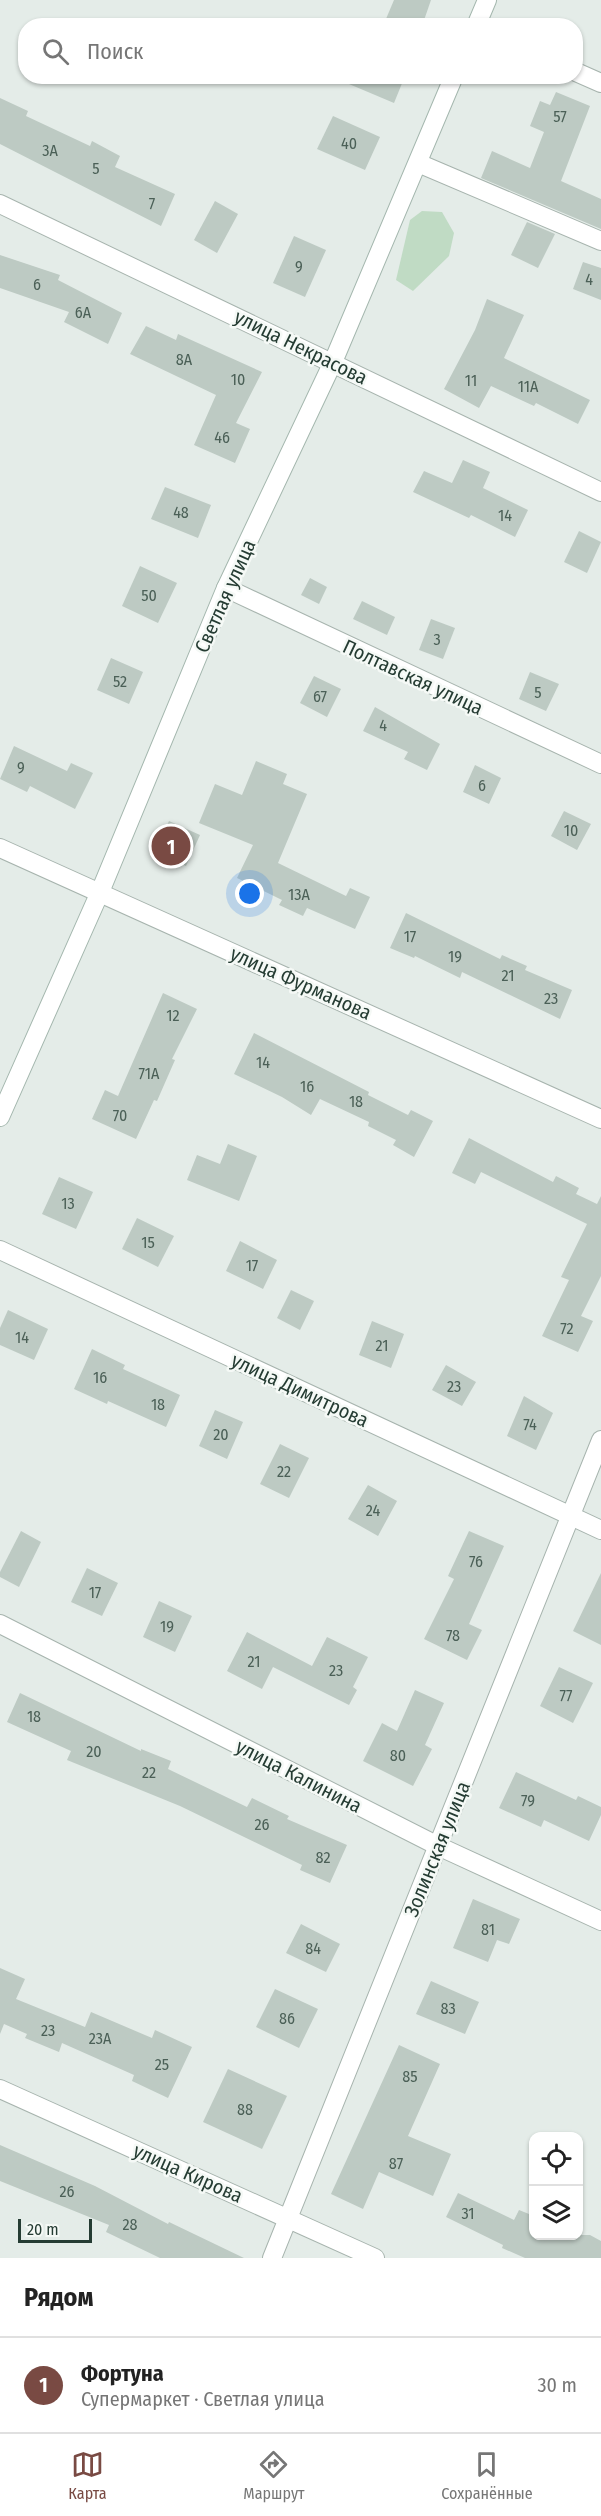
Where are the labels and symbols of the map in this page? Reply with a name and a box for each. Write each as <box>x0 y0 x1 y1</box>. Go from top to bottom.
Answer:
house number: 57 <box>553 107 567 126</box>
house number: 40 <box>341 134 357 153</box>
house number: 3А <box>42 141 58 160</box>
house number: 5 <box>92 159 100 178</box>
house number: 7 <box>149 194 156 213</box>
house number: 9 <box>295 257 303 276</box>
house number: 4 <box>585 270 593 289</box>
house number: 6 <box>33 275 41 294</box>
house number: 6А <box>75 303 92 322</box>
street label: улица Некрасова <box>231 304 371 390</box>
house number: 8А <box>176 350 193 369</box>
house number: 10 <box>231 370 245 389</box>
house number: 11 <box>465 371 477 390</box>
house number: 11А <box>518 377 539 396</box>
house number: 46 <box>214 428 230 447</box>
house number: 48 <box>173 503 189 522</box>
house number: 14 <box>498 506 512 525</box>
street label: Светлая улица <box>189 536 261 656</box>
house number: 50 <box>141 586 157 605</box>
house number: 3 <box>433 630 441 649</box>
street label: Полтавская улица <box>339 634 487 720</box>
house number: 52 <box>113 672 127 691</box>
house number: 5 <box>534 683 542 702</box>
house number: 67 <box>313 687 328 706</box>
house number: 4 <box>379 716 387 735</box>
house number: 9 <box>17 758 25 777</box>
house number: 6 <box>478 776 486 795</box>
house number: 10 <box>564 821 578 840</box>
pin: 1 <box>152 824 190 868</box>
your location <box>235 879 264 908</box>
house number: 13А <box>288 885 311 904</box>
house number: 17 <box>404 927 417 946</box>
street label: улица Фурманова <box>227 941 375 1025</box>
house number: 19 <box>448 947 462 966</box>
house number: 21 <box>502 966 514 985</box>
house number: 23 <box>544 989 558 1008</box>
house number: 12 <box>166 1006 180 1025</box>
house number: 14 <box>256 1053 270 1072</box>
house number: 71А <box>139 1064 160 1083</box>
house number: 16 <box>300 1077 314 1096</box>
house number: 18 <box>349 1092 363 1111</box>
house number: 70 <box>113 1106 127 1125</box>
house number: 13 <box>61 1194 75 1213</box>
house number: 15 <box>141 1233 155 1252</box>
house number: 17 <box>246 1256 259 1275</box>
house number: 72 <box>560 1319 574 1338</box>
house number: 14 <box>15 1328 29 1347</box>
house number: 21 <box>376 1336 388 1355</box>
street label: улица Димитрова <box>228 1348 372 1432</box>
house number: 16 <box>93 1368 107 1387</box>
house number: 23 <box>447 1377 461 1396</box>
house number: 18 <box>151 1395 165 1414</box>
house number: 74 <box>523 1415 537 1434</box>
house number: 20 <box>213 1425 229 1444</box>
house number: 22 <box>277 1462 291 1481</box>
house number: 24 <box>366 1501 380 1520</box>
house number: 76 <box>469 1552 483 1571</box>
house number: 17 <box>89 1583 102 1602</box>
house number: 19 <box>160 1617 174 1636</box>
house number: 78 <box>446 1626 460 1645</box>
house number: 21 <box>248 1652 260 1671</box>
house number: 23 <box>329 1661 343 1680</box>
house number: 77 <box>559 1686 573 1705</box>
house number: 18 <box>27 1707 41 1726</box>
street label: улица Калинина <box>232 1734 366 1818</box>
house number: 20 <box>86 1742 102 1761</box>
house number: 80 <box>390 1746 406 1765</box>
house number: 22 <box>142 1763 156 1782</box>
street label: Золинская улица <box>399 1778 475 1920</box>
house number: 79 <box>521 1791 535 1810</box>
house number: 26 <box>255 1815 270 1834</box>
house number: 82 <box>316 1848 330 1867</box>
house number: 81 <box>481 1920 495 1939</box>
house number: 84 <box>305 1939 321 1958</box>
house number: 83 <box>440 1999 456 2018</box>
house number: 86 <box>279 2009 295 2028</box>
house number: 23 <box>41 2021 55 2040</box>
house number: 23А <box>89 2029 112 2048</box>
house number: 25 <box>155 2055 169 2074</box>
house number: 85 <box>402 2067 418 2086</box>
house number: 88 <box>237 2100 253 2119</box>
street label: улица Кирова <box>130 2138 246 2208</box>
house number: 87 <box>389 2154 404 2173</box>
house number: 26 <box>60 2182 75 2201</box>
house number: 31 <box>461 2204 475 2223</box>
house number: 28 <box>122 2215 138 2234</box>
scale bar <box>18 2216 92 2244</box>

